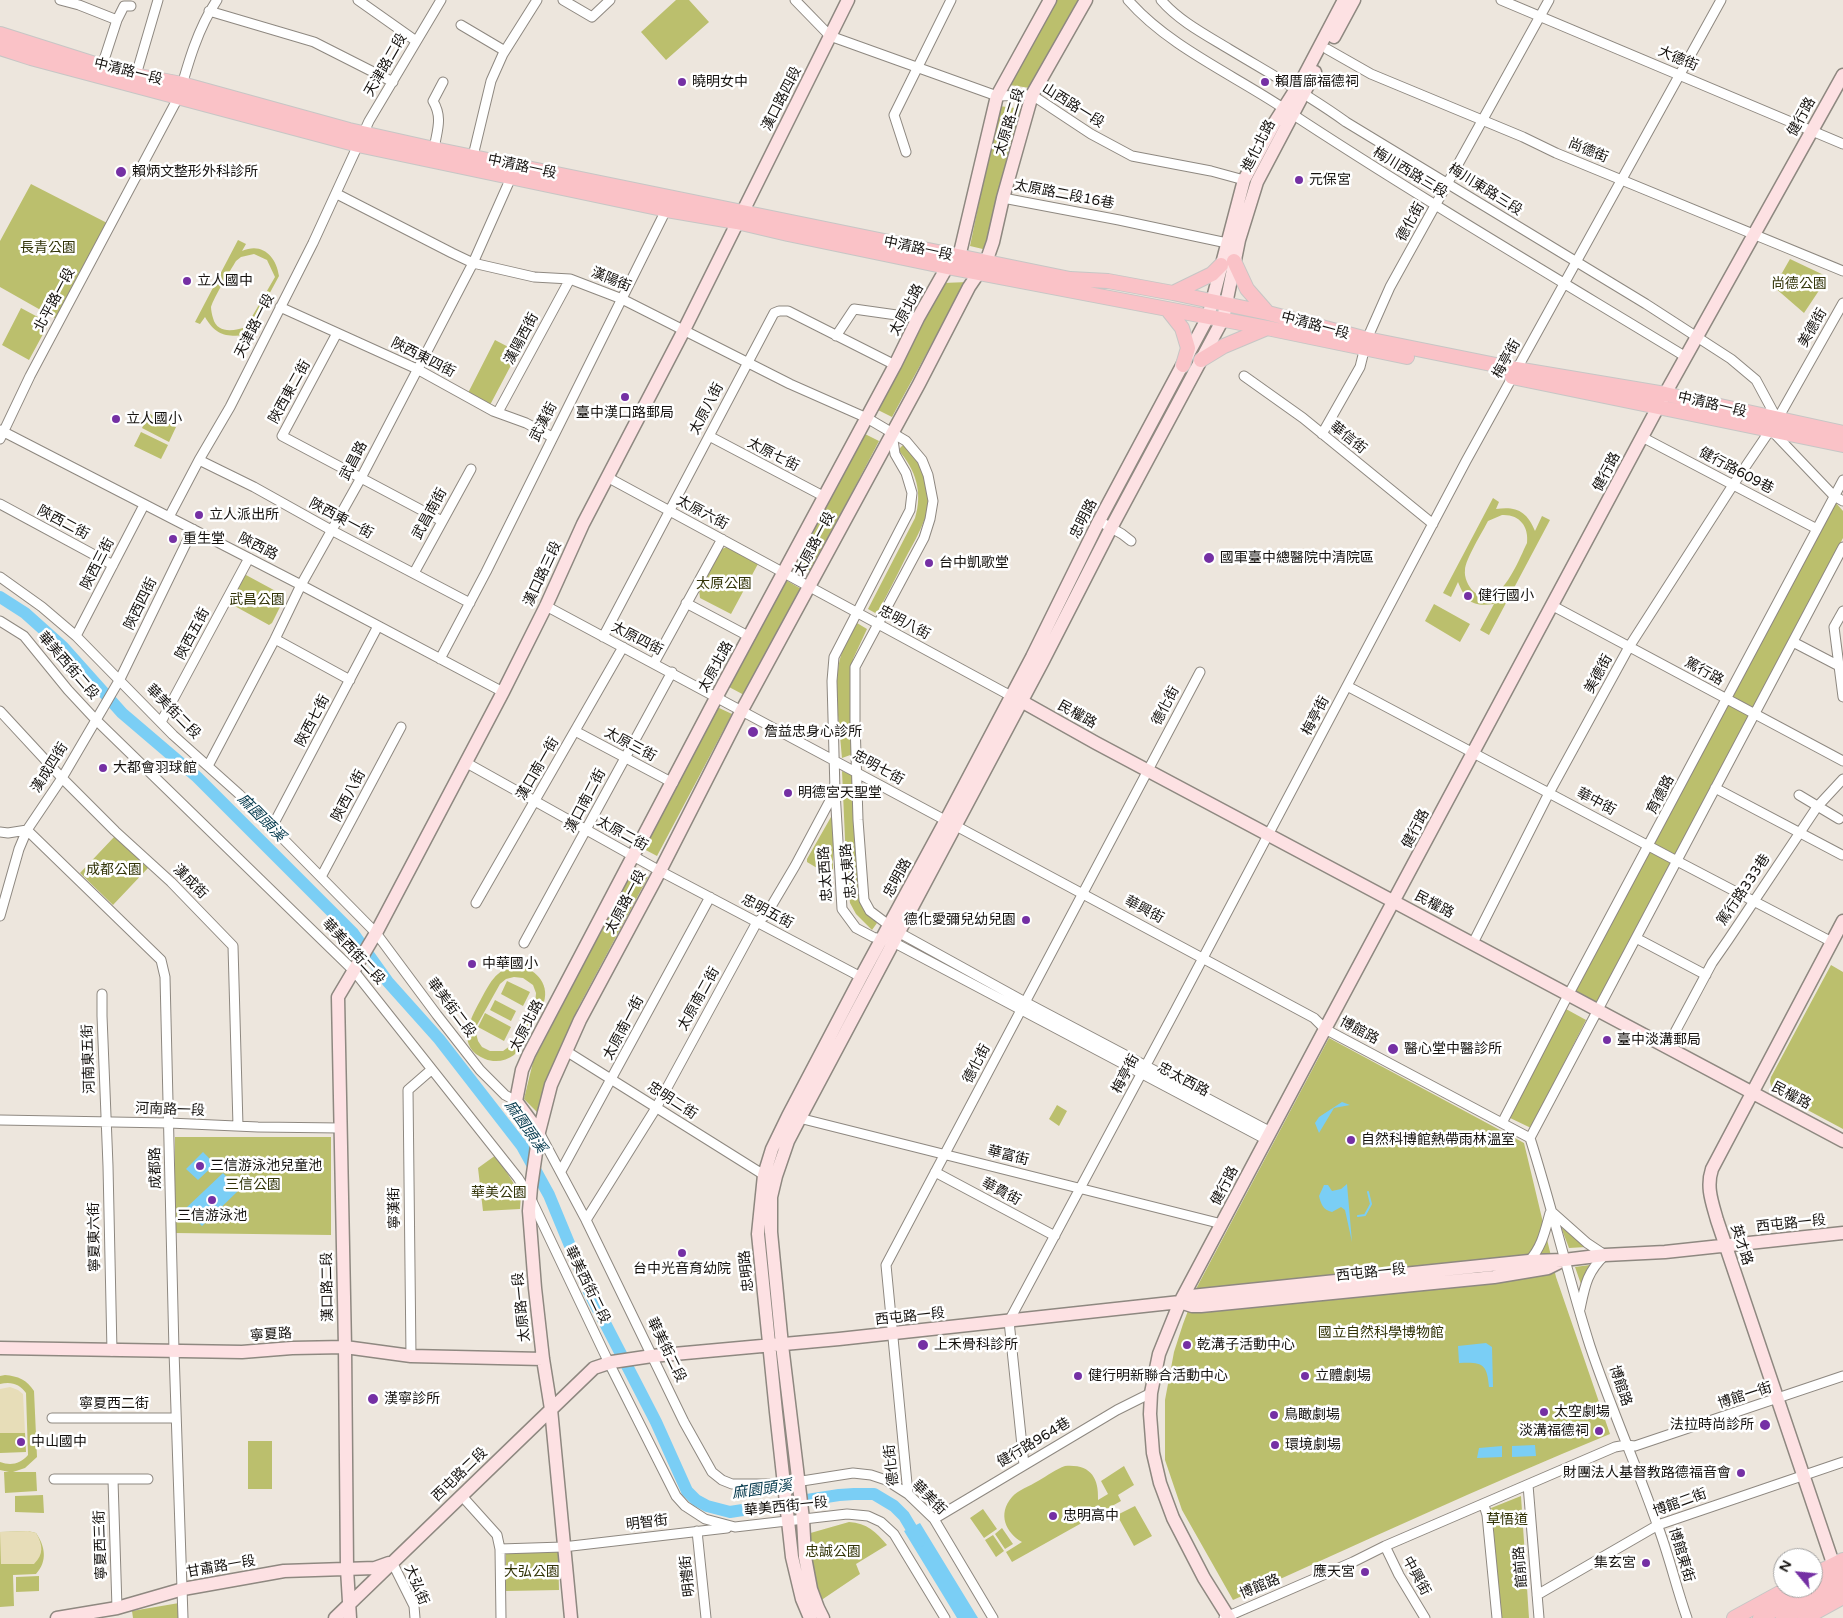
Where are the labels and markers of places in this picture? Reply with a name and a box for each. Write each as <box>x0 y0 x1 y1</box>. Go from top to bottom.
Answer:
place label: 曉明女中 <box>692 74 748 90</box>
place label: 賴厝廍福德祠 <box>1275 74 1359 90</box>
marker: 曉明女中 <box>676 76 688 88</box>
marker: 賴厝廍福德祠 <box>1259 76 1271 88</box>
place label: 賴炳文整形外科診所 <box>132 164 258 180</box>
marker: 賴炳文整形外科診所 <box>114 165 128 179</box>
place label: 元保宮 <box>1309 172 1351 188</box>
marker: 元保宮 <box>1293 174 1305 186</box>
place label: 立人國中 <box>197 273 253 289</box>
marker: 立人國中 <box>181 275 193 287</box>
marker: 臺中漢口路郵局 <box>619 391 631 403</box>
place label: 臺中漢口路郵局 <box>576 405 674 421</box>
place label: 立人國小 <box>126 411 182 427</box>
marker: 立人國小 <box>110 413 122 425</box>
place label: 立人派出所 <box>209 507 279 523</box>
marker: 立人派出所 <box>193 509 205 521</box>
place label: 重生堂 <box>183 531 225 547</box>
marker: 重生堂 <box>167 533 179 545</box>
place label: 國軍臺中總醫院中清院區 <box>1220 550 1374 566</box>
marker: 國軍臺中總醫院中清院區 <box>1202 551 1216 565</box>
place label: 台中凱歌堂 <box>939 555 1009 571</box>
marker: 台中凱歌堂 <box>923 557 935 569</box>
place label: 健行國小 <box>1478 588 1534 604</box>
marker: 健行國小 <box>1462 590 1474 602</box>
place label: 詹益忠身心診所 <box>764 724 862 740</box>
marker: 詹益忠身心診所 <box>746 725 760 739</box>
place label: 大都會羽球館 <box>113 760 197 776</box>
marker: 大都會羽球館 <box>97 762 109 774</box>
place label: 明德宮天聖堂 <box>798 785 882 801</box>
marker: 明德宮天聖堂 <box>782 787 794 799</box>
place label: 德化愛彌兒幼兒園 <box>904 912 1016 928</box>
marker: 德化愛彌兒幼兒園 <box>1020 914 1032 926</box>
place label: 中華國小 <box>482 956 538 972</box>
marker: 中華國小 <box>466 958 478 970</box>
place label: 臺中淡溝郵局 <box>1617 1032 1701 1048</box>
marker: 臺中淡溝郵局 <box>1601 1034 1613 1046</box>
place label: 醫心堂中醫診所 <box>1404 1041 1502 1057</box>
marker: 醫心堂中醫診所 <box>1386 1042 1400 1056</box>
place label: 自然科博館熱帶雨林溫室 <box>1361 1132 1515 1148</box>
marker: 自然科博館熱帶雨林溫室 <box>1345 1134 1357 1146</box>
place label: 三信游泳池兒童池 <box>210 1158 322 1174</box>
marker: 三信游泳池兒童池 <box>194 1160 206 1172</box>
marker: 三信游泳池 <box>206 1194 218 1206</box>
place label: 三信游泳池 <box>177 1208 247 1224</box>
marker: 台中光音育幼院 <box>676 1247 688 1259</box>
place label: 台中光音育幼院 <box>633 1261 731 1277</box>
place label: 上禾骨科診所 <box>934 1337 1018 1353</box>
place label: 乾溝子活動中心 <box>1197 1337 1295 1353</box>
marker: 上禾骨科診所 <box>916 1338 930 1352</box>
marker: 乾溝子活動中心 <box>1181 1339 1193 1351</box>
place label: 健行明新聯合活動中心 <box>1088 1368 1228 1384</box>
place label: 立體劇場 <box>1315 1368 1371 1384</box>
marker: 健行明新聯合活動中心 <box>1072 1370 1084 1382</box>
marker: 立體劇場 <box>1299 1370 1311 1382</box>
place label: 漢寧診所 <box>384 1391 440 1407</box>
marker: 漢寧診所 <box>366 1392 380 1406</box>
place label: 太空劇場 <box>1554 1404 1610 1420</box>
marker: 太空劇場 <box>1538 1406 1550 1418</box>
place label: 鳥瞰劇場 <box>1284 1407 1340 1423</box>
marker: 鳥瞰劇場 <box>1268 1409 1280 1421</box>
place label: 法拉時尚診所 <box>1670 1417 1754 1433</box>
marker: 法拉時尚診所 <box>1758 1418 1772 1432</box>
place label: 淡溝福德祠 <box>1519 1423 1589 1439</box>
marker: 淡溝福德祠 <box>1593 1425 1605 1437</box>
place label: 中山國中 <box>31 1434 87 1450</box>
marker: 中山國中 <box>15 1436 27 1448</box>
place label: 環境劇場 <box>1285 1437 1341 1453</box>
marker: 環境劇場 <box>1269 1439 1281 1451</box>
place label: 財團法人基督教路德福音會 <box>1563 1465 1731 1481</box>
marker: 財團法人基督教路德福音會 <box>1735 1467 1747 1479</box>
place label: 忠明高中 <box>1063 1508 1119 1524</box>
marker: 忠明高中 <box>1047 1510 1059 1522</box>
place label: 集玄宮 <box>1594 1555 1636 1571</box>
marker: 集玄宮 <box>1640 1557 1652 1569</box>
place label: 應天宮 <box>1313 1564 1355 1580</box>
marker: 應天宮 <box>1359 1566 1371 1578</box>

